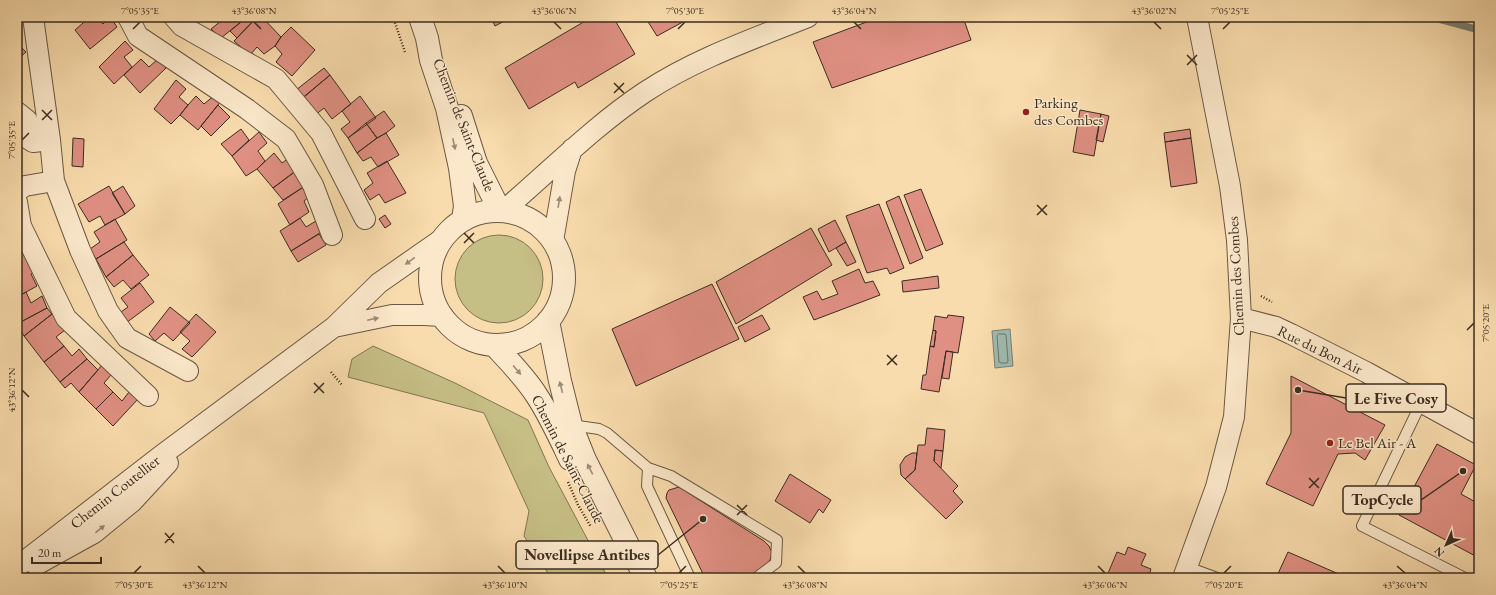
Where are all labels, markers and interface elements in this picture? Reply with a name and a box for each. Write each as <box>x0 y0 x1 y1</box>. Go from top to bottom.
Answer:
text: 7°05'35"E <box>121 4 159 17</box>
text: 43°36'08"N <box>232 4 277 17</box>
text: 43°36'06"N <box>532 4 577 17</box>
text: 7°05'30"E <box>666 4 704 17</box>
text: 43°36'04"N <box>832 4 877 17</box>
text: 43°36'02"N <box>1132 4 1177 17</box>
text: 7°05'25"E <box>1211 4 1249 17</box>
street label: Chemin de Saint-Claude <box>429 55 500 194</box>
place label: Parking des Combes <box>1034 93 1104 129</box>
marker: Parking des Combes <box>1021 107 1031 117</box>
text: 7°05'35"E <box>5 121 18 159</box>
one-way arrow <box>452 137 458 150</box>
one-way arrow <box>556 196 562 209</box>
street label: Chemin des Combes <box>1223 215 1248 336</box>
one-way arrow <box>405 257 415 265</box>
text: 7°05'20"E <box>1479 304 1492 342</box>
one-way arrow <box>366 316 379 322</box>
street label: Rue du Bon Air <box>1275 321 1366 378</box>
one-way arrow <box>512 365 522 375</box>
text: 43°36'12"N <box>5 367 18 412</box>
one-way arrow <box>558 381 564 393</box>
callout: Le Five Cosy <box>1346 384 1446 412</box>
text: Le Five Cosy <box>1354 388 1438 409</box>
street label: Chemin de Saint-Claude <box>528 391 609 526</box>
place label: Le Bel Air - A <box>1338 433 1417 452</box>
marker: Le Bel Air - A <box>1325 438 1335 448</box>
street label: Chemin Coutellier <box>66 451 163 533</box>
one-way arrow <box>586 463 593 474</box>
callout: TopCycle <box>1343 486 1421 514</box>
text: TopCycle <box>1351 489 1413 510</box>
one-way arrow <box>94 524 105 533</box>
north arrow <box>1426 525 1466 565</box>
scale bar <box>32 539 101 565</box>
callout: Novellipse Antibes <box>516 541 658 569</box>
text: Novellipse Antibes <box>524 544 650 565</box>
text: N <box>1431 544 1447 560</box>
text: 20 m <box>38 545 62 561</box>
text: 7°05'30"E <box>115 578 153 591</box>
text: 43°36'12"N <box>183 578 228 591</box>
text: 43°36'10"N <box>483 578 528 591</box>
text: 7°05'25"E <box>660 578 698 591</box>
text: 43°36'08"N <box>783 578 828 591</box>
text: 43°36'06"N <box>1083 578 1128 591</box>
text: 7°05'20"E <box>1205 578 1243 591</box>
text: 43°36'04"N <box>1383 578 1428 591</box>

